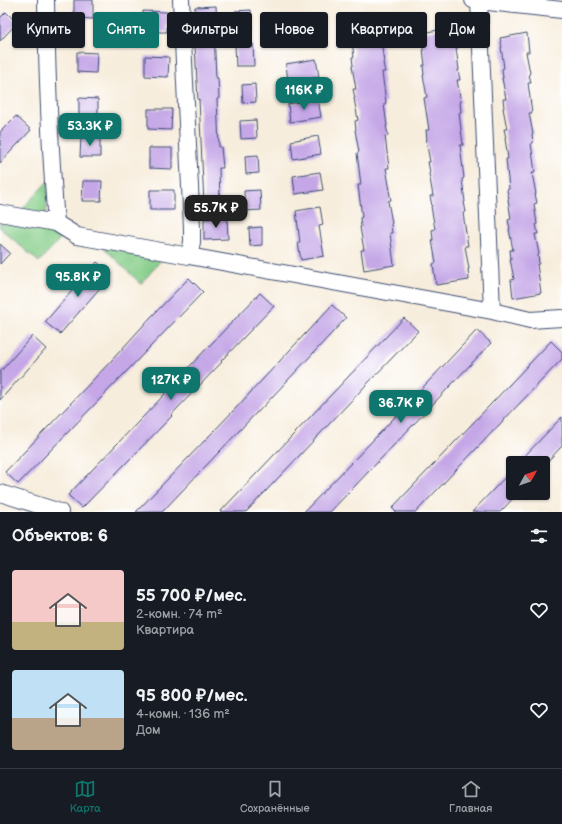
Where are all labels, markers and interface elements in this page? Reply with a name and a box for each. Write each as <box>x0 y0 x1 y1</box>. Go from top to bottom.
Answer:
chip: Купить <box>12 12 85 48</box>
chip: Снять <box>93 12 159 48</box>
chip: Фильтры <box>167 12 252 48</box>
chip: Новое <box>260 12 328 48</box>
chip: Квартира <box>336 12 427 48</box>
chip: Дом <box>435 12 490 48</box>
pin: 116K ₽ <box>271 77 337 111</box>
text: 116K ₽ <box>285 82 323 98</box>
pin: 53.3K ₽ <box>53 113 127 147</box>
text: 53.3K ₽ <box>67 118 113 134</box>
pin: 55.7K ₽ <box>179 195 253 229</box>
text: 55.7K ₽ <box>194 200 238 216</box>
pin: 95.8K ₽ <box>41 264 115 298</box>
text: 95.8K ₽ <box>55 269 101 285</box>
pin: 127K ₽ <box>138 367 204 401</box>
text: 127K ₽ <box>151 372 191 388</box>
pin: 36.7K ₽ <box>364 390 438 424</box>
text: 36.7K ₽ <box>378 395 424 411</box>
north arrow <box>506 456 550 500</box>
map controls <box>506 456 550 500</box>
icon: filters <box>528 525 550 547</box>
text: Объектов: 6 <box>12 526 108 546</box>
icon: home <box>44 586 92 634</box>
text: 55 700 ₽/мес. <box>136 586 247 606</box>
icon: heart <box>528 599 550 621</box>
text: 2-комн. · 74 m² <box>136 606 223 622</box>
text: Квартира <box>136 622 194 638</box>
icon: home <box>44 686 92 734</box>
text: 95 800 ₽/мес. <box>136 686 248 706</box>
icon: heart <box>528 699 550 721</box>
text: 4-комн. · 136 m² <box>136 706 230 722</box>
text: Дом <box>136 722 161 738</box>
tab: Карта <box>70 778 101 815</box>
tab: Сохранённые <box>240 778 310 815</box>
tab: Главная <box>449 778 492 815</box>

